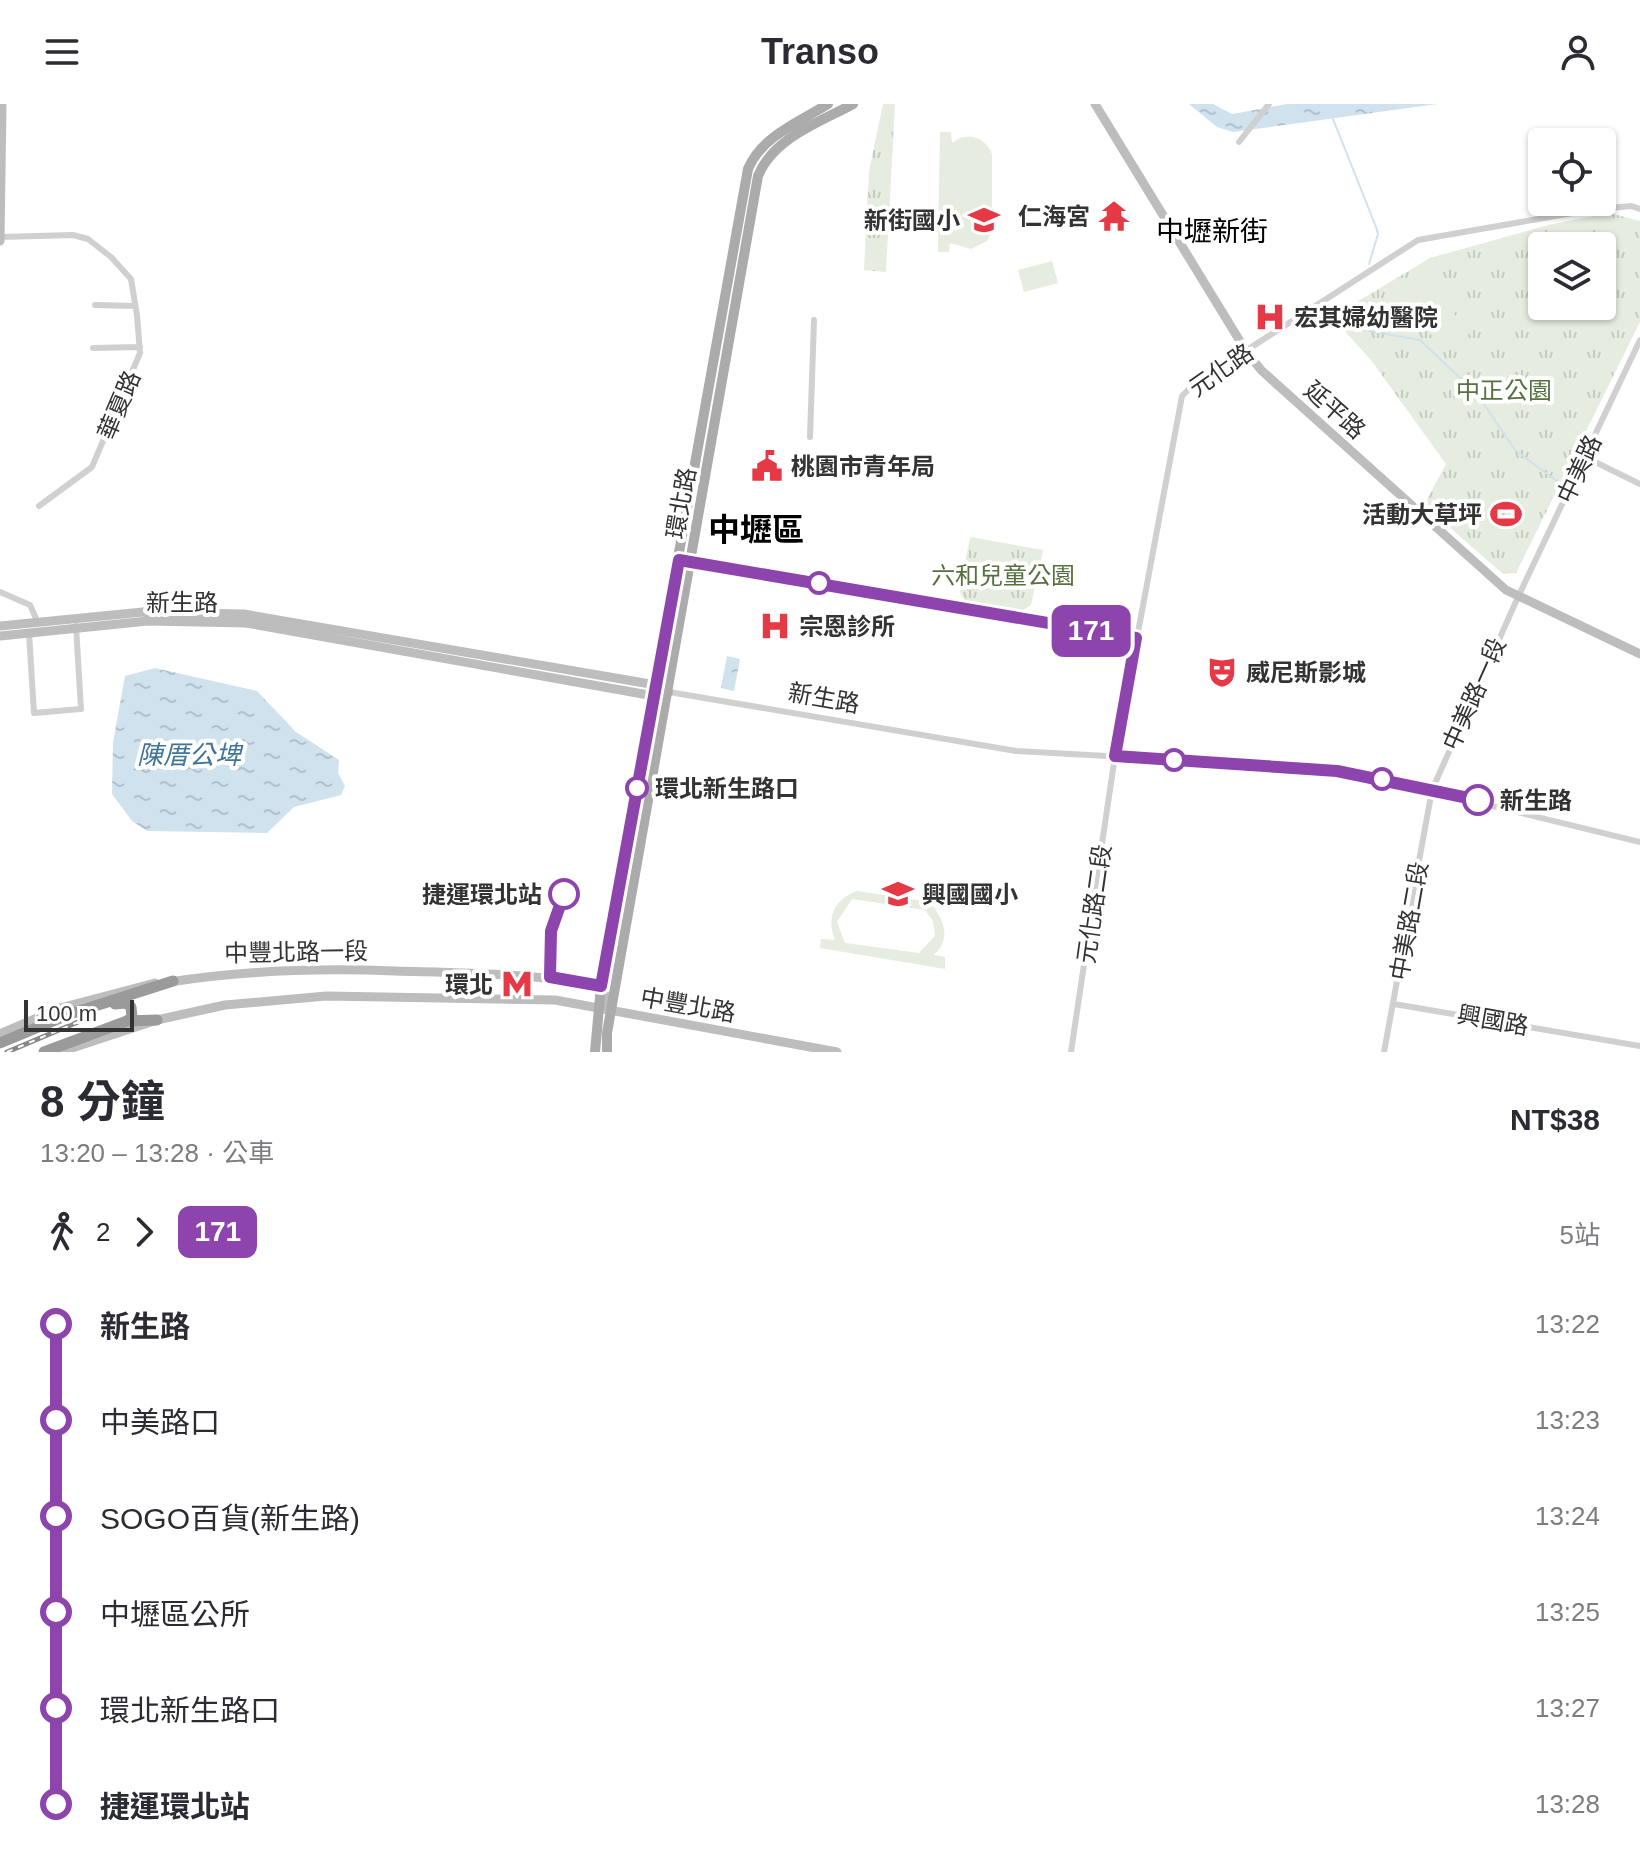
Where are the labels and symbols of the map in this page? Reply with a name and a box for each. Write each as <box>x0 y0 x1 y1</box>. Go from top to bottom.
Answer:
temple icon: 仁海宮 <box>1097 199 1131 233</box>
school or university icon: 新街國小 <box>967 203 1001 237</box>
place label: 仁海宮 <box>1018 203 1090 230</box>
place label: 新街國小 <box>864 207 960 234</box>
district label: 中壢新街 <box>1156 216 1268 247</box>
hospital icon: 宏其婦幼醫院 <box>1253 300 1287 334</box>
place label: 宏其婦幼醫院 <box>1294 304 1438 331</box>
street label: 元化路 <box>1184 338 1258 402</box>
street label: 華夏路 <box>93 367 145 443</box>
street label: 延平路 <box>1299 376 1371 444</box>
park label: 中正公園 <box>1456 377 1552 404</box>
street label: 中美路 <box>1552 431 1606 507</box>
public building icon: 桃園市青年局 <box>750 449 784 483</box>
place label: 桃園市青年局 <box>791 453 935 480</box>
street label: 環北路 <box>661 465 701 541</box>
sports icon: 活動大草坪 <box>1489 497 1523 531</box>
place label: 活動大草坪 <box>1362 501 1482 528</box>
district label: 中壢區 <box>708 512 804 548</box>
park label: 六和兒童公園 <box>931 562 1075 589</box>
unlabelled marker <box>808 572 830 594</box>
street label: 新生路 <box>146 589 218 616</box>
line badge: 171 <box>1045 605 1137 657</box>
hospital icon: 宗恩診所 <box>758 609 792 643</box>
place label: 宗恩診所 <box>799 613 895 640</box>
street label: 中美路一段 <box>1437 634 1511 754</box>
theatre icon: 威尼斯影城 <box>1205 655 1239 689</box>
place label: 威尼斯影城 <box>1246 659 1366 686</box>
street label: 新生路 <box>786 678 862 718</box>
water label: 陳厝公埤 <box>137 740 244 770</box>
unlabelled marker <box>1163 749 1185 771</box>
unlabelled marker <box>1371 768 1393 790</box>
place label: 環北新生路口 <box>655 775 799 802</box>
marker: 環北新生路口 <box>626 777 648 799</box>
marker: 新生路 <box>1463 785 1493 815</box>
place label: 新生路 <box>1500 787 1572 814</box>
street label: 元化路二段 <box>1072 843 1116 965</box>
street label: 中美路二段 <box>1385 860 1433 982</box>
school or university icon: 興國國小 <box>881 877 915 911</box>
marker: 捷運環北站 <box>549 879 579 909</box>
place label: 捷運環北站 <box>422 881 542 908</box>
place label: 興國國小 <box>922 881 1018 908</box>
street label: 中豐北路一段 <box>224 937 368 967</box>
metro station icon: 環北 <box>500 967 534 1001</box>
place label: 環北 <box>445 971 493 998</box>
street label: 中豐北路 <box>638 983 738 1027</box>
scale bar <box>24 996 134 1032</box>
street label: 興國路 <box>1455 1000 1531 1040</box>

